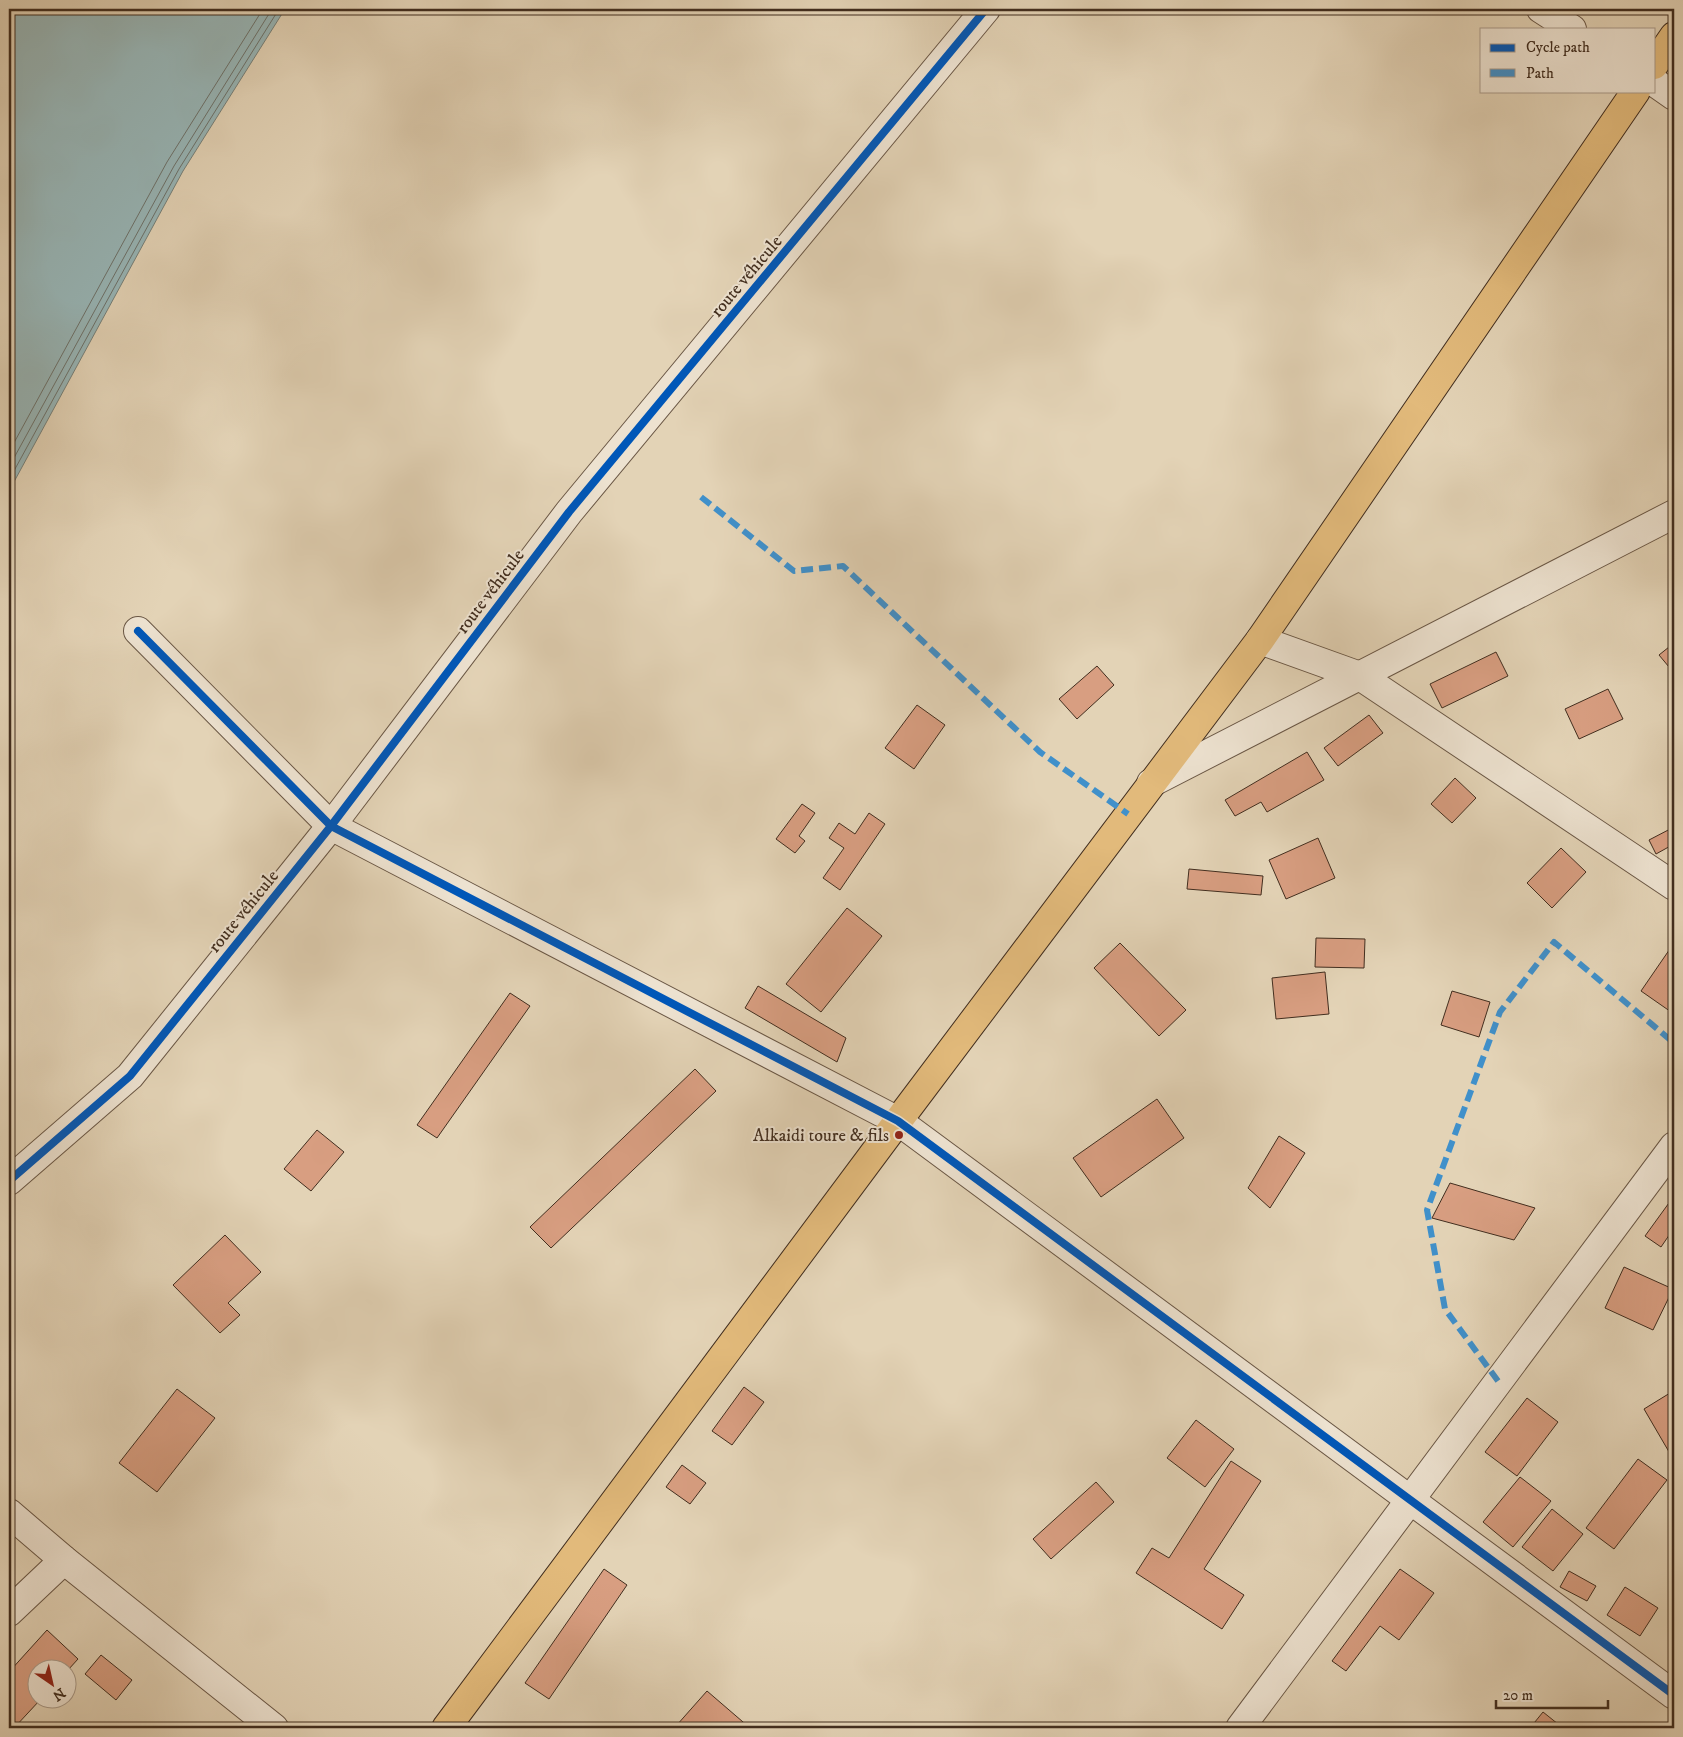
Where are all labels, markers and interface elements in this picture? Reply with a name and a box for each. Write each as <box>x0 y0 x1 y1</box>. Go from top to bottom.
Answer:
legend <box>1480 28 1656 92</box>
text: Cycle path <box>1526 38 1590 57</box>
text: Path <box>1526 64 1554 83</box>
street label: route véhicule <box>706 231 787 322</box>
street label: route véhicule <box>452 545 530 638</box>
street label: route véhicule <box>204 866 284 957</box>
place label: Alkaidi toure & fils <box>753 1125 889 1147</box>
marker: Alkaidi toure & fils <box>893 1129 905 1141</box>
north arrow <box>28 1660 78 1710</box>
scale bar <box>1496 1677 1608 1709</box>
text: N <box>48 1683 69 1705</box>
text: 20 m <box>1503 1686 1533 1705</box>

